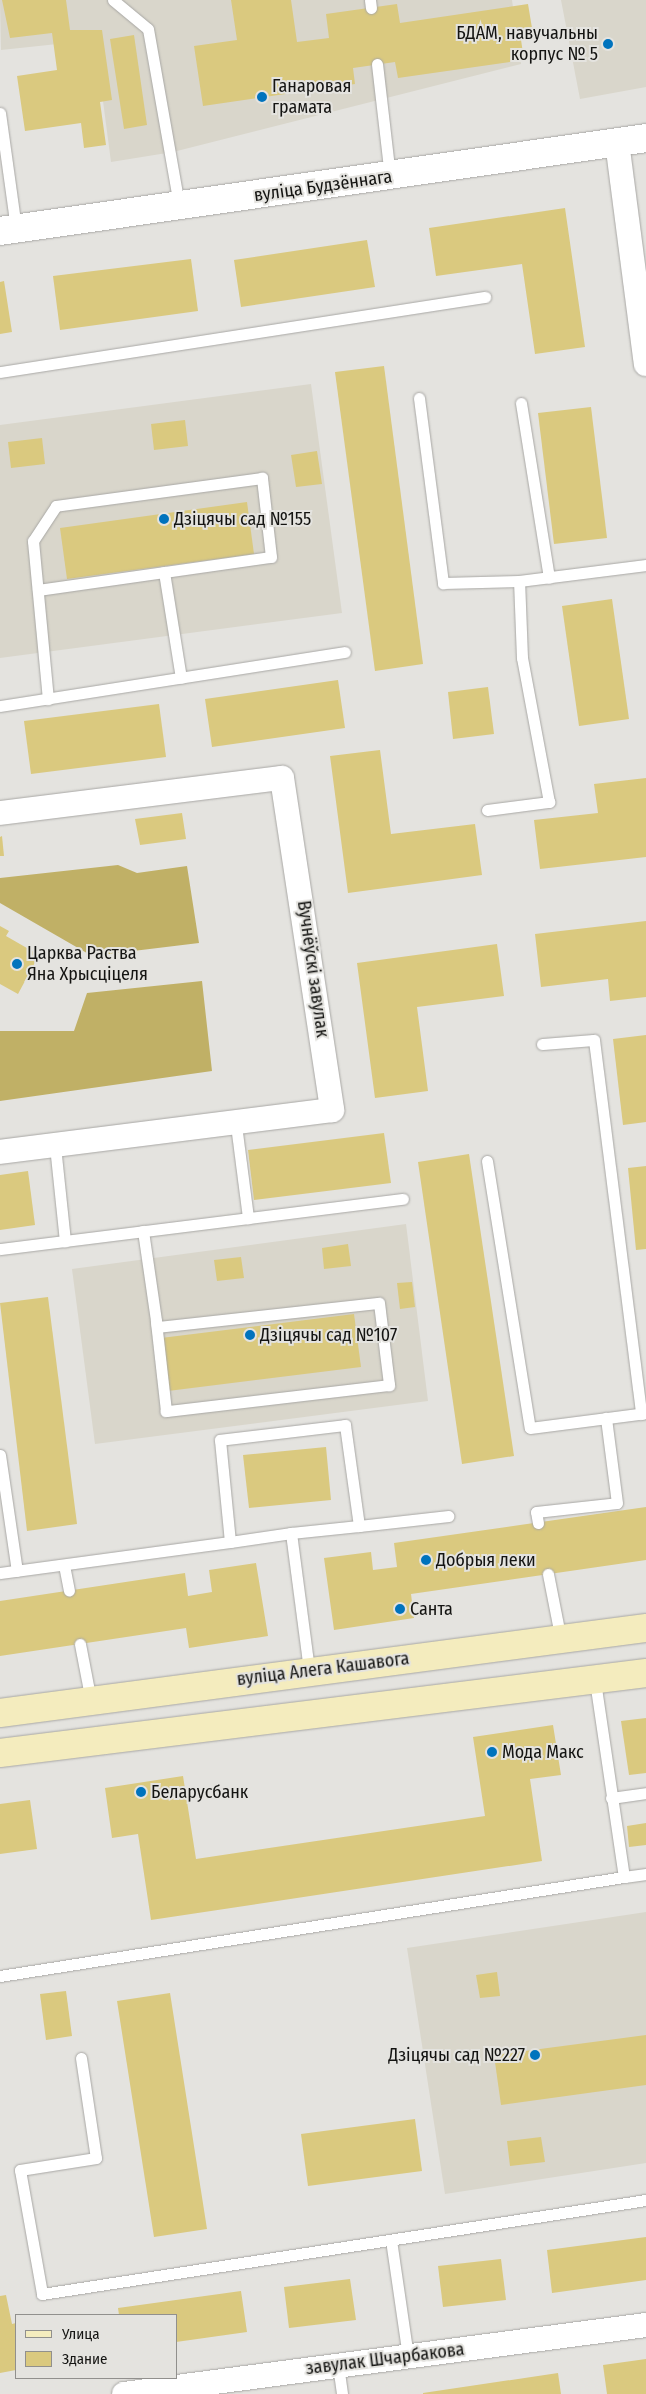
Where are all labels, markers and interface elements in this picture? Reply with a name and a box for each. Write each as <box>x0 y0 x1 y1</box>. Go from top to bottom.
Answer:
place label: БДАМ, навучальны корпус № 5 <box>456 23 598 66</box>
marker: БДАМ, навучальны корпус № 5 <box>602 38 614 50</box>
place label: Ганаровая грамата <box>272 76 351 118</box>
marker: Ганаровая грамата <box>256 91 268 103</box>
street label: вуліца Будзённага <box>253 166 393 206</box>
place label: Дзіцячы сад №155 <box>174 508 311 530</box>
marker: Дзіцячы сад №155 <box>158 513 170 525</box>
street label: Вучнёўскі завулак <box>293 899 333 1039</box>
place label: Царква Раства Яна Хрысціцеля <box>27 943 148 986</box>
marker: Царква Раства Яна Хрысціцеля <box>11 958 23 970</box>
place label: Дзіцячы сад №107 <box>260 1324 397 1346</box>
marker: Дзіцячы сад №107 <box>244 1329 256 1341</box>
place label: Добрыя леки <box>436 1549 536 1571</box>
marker: Добрыя леки <box>420 1554 432 1566</box>
place label: Санта <box>410 1598 453 1620</box>
marker: Санта <box>394 1603 406 1615</box>
street label: вуліца Алега Кашавога <box>236 1648 410 1690</box>
place label: Мода Макс <box>502 1741 584 1763</box>
marker: Мода Макс <box>486 1746 498 1758</box>
place label: Беларусбанк <box>151 1781 248 1803</box>
marker: Беларусбанк <box>135 1786 147 1798</box>
place label: Дзіцячы сад №227 <box>388 2044 525 2066</box>
marker: Дзіцячы сад №227 <box>529 2049 541 2061</box>
legend <box>15 2314 178 2379</box>
text: Улица <box>62 2325 100 2343</box>
street label: завулак Шчарбакова <box>304 2339 466 2379</box>
text: Здание <box>62 2350 108 2368</box>

